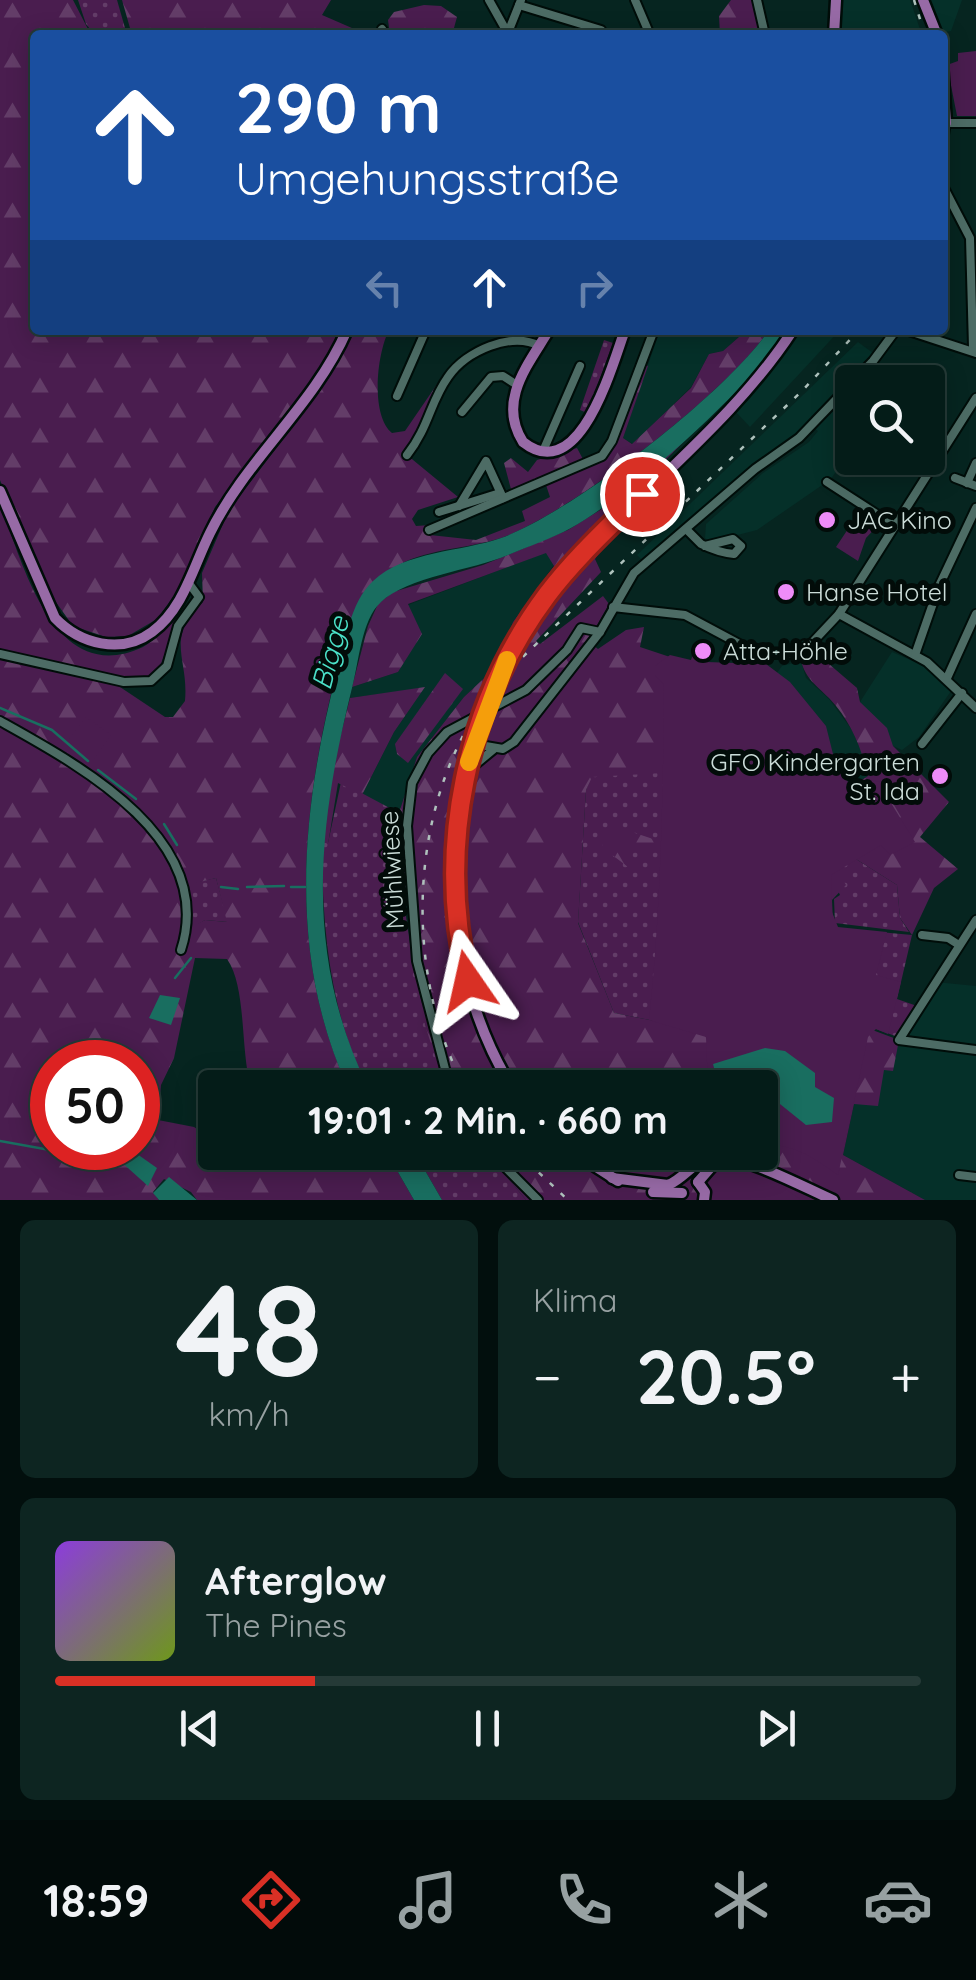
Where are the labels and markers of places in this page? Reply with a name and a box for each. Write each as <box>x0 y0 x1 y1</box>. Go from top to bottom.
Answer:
pin <box>600 452 685 537</box>
place label: JAC Kino <box>847 504 952 535</box>
marker: JAC Kino <box>816 509 838 531</box>
place label: Hanse Hotel <box>806 576 948 607</box>
marker: Hanse Hotel <box>775 581 797 603</box>
place label: Atta-Höhle <box>723 635 848 666</box>
marker: Atta-Höhle <box>692 640 714 662</box>
place label: GFO Kindergarten St. Ida <box>710 746 920 806</box>
marker: GFO Kindergarten St. Ida <box>929 765 951 787</box>

